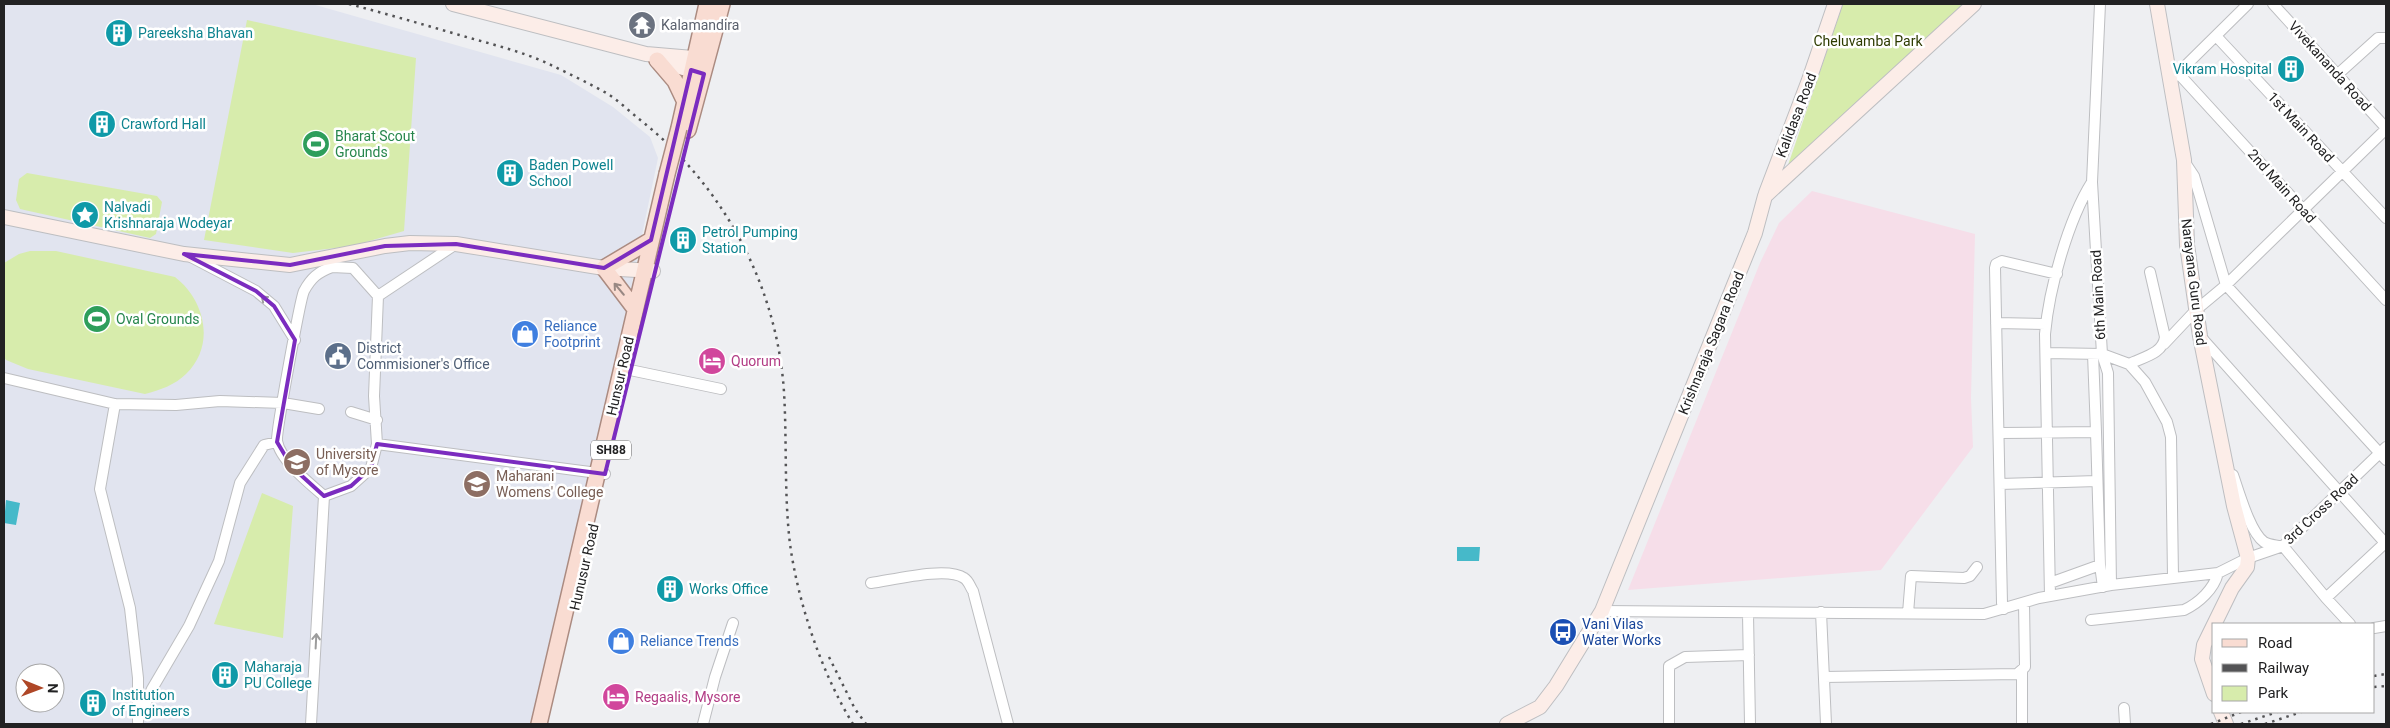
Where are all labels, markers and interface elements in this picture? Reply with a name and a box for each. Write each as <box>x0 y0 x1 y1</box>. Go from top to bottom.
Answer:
temple icon: Kalamandira <box>627 10 657 40</box>
place label: Kalamandira <box>661 17 739 33</box>
building icon: Pareeksha Bhavan <box>104 18 134 48</box>
street label: Vivekananda Road <box>2285 18 2375 114</box>
place label: Pareeksha Bhavan <box>138 25 253 41</box>
park label: Cheluvamba Park <box>1813 33 1923 49</box>
building icon: Vikram Hospital <box>2276 54 2306 84</box>
place label: Vikram Hospital <box>2173 61 2272 77</box>
street label: Kalidasa Road <box>1773 71 1819 159</box>
street label: 1st Main Road <box>2265 89 2337 165</box>
building icon: Crawford Hall <box>87 109 117 139</box>
place label: Crawford Hall <box>121 116 206 132</box>
place label: Bharat Scout Grounds <box>335 128 416 160</box>
sports icon: Bharat Scout Grounds <box>301 129 331 159</box>
street label: 2nd Main Road <box>2245 146 2319 226</box>
place label: Baden Powell School <box>529 157 613 189</box>
building icon: Baden Powell School <box>495 158 525 188</box>
place label: Nalvadi Krishnaraja Wodeyar <box>104 199 232 231</box>
place icon: Nalvadi Krishnaraja Wodeyar <box>70 200 100 230</box>
street label: Narayana Guru Road <box>2178 218 2210 346</box>
place label: Petrol Pumping Station <box>702 224 798 256</box>
building icon: Petrol Pumping Station <box>668 225 698 255</box>
street label: 6th Main Road <box>2088 250 2108 340</box>
street label: Krishnaraja Sagara Road <box>1675 269 1747 417</box>
one-way arrow <box>614 282 625 295</box>
one-way arrow <box>261 295 274 306</box>
sports icon: Oval Grounds <box>82 304 112 334</box>
place label: Oval Grounds <box>116 311 200 327</box>
place label: Reliance Footprint <box>544 318 601 350</box>
shop icon: Reliance Footprint <box>510 319 540 349</box>
street label: Hunsur Road <box>603 335 637 417</box>
place label: District Commisioner's Office <box>357 340 490 372</box>
public building icon: District Commisioner's Office <box>323 341 353 371</box>
hotel icon: Quorum <box>697 346 727 376</box>
place label: Quorum <box>731 353 781 369</box>
road number: SH88 <box>591 440 631 460</box>
place label: University of Mysore <box>316 446 378 478</box>
school or university icon: University of Mysore <box>282 447 312 477</box>
place label: Maharani Womens' College <box>496 468 603 500</box>
school or university icon: Maharani Womens' College <box>462 469 492 499</box>
street label: 3rd Cross Road <box>2281 471 2361 547</box>
street label: Hunusur Road <box>566 522 602 612</box>
building icon: Works Office <box>655 574 685 604</box>
place label: Works Office <box>689 581 768 597</box>
place label: Vani Vilas Water Works <box>1582 616 1661 648</box>
bus stop icon: Vani Vilas Water Works <box>1548 617 1578 647</box>
legend <box>2212 623 2375 713</box>
shop icon: Reliance Trends <box>606 626 636 656</box>
one-way arrow <box>311 633 320 649</box>
place label: Reliance Trends <box>640 633 739 649</box>
text: Road <box>2258 634 2292 652</box>
place label: Maharaja PU College <box>244 659 312 691</box>
text: Railway <box>2258 659 2309 677</box>
building icon: Maharaja PU College <box>210 660 240 690</box>
north arrow <box>15 663 65 713</box>
hotel icon: Regaalis, Mysore <box>601 682 631 712</box>
text: N <box>45 683 61 693</box>
text: Park <box>2258 684 2289 702</box>
place label: Institution of Engineers <box>112 687 190 719</box>
building icon: Institution of Engineers <box>78 688 108 718</box>
place label: Regaalis, Mysore <box>635 689 741 705</box>

